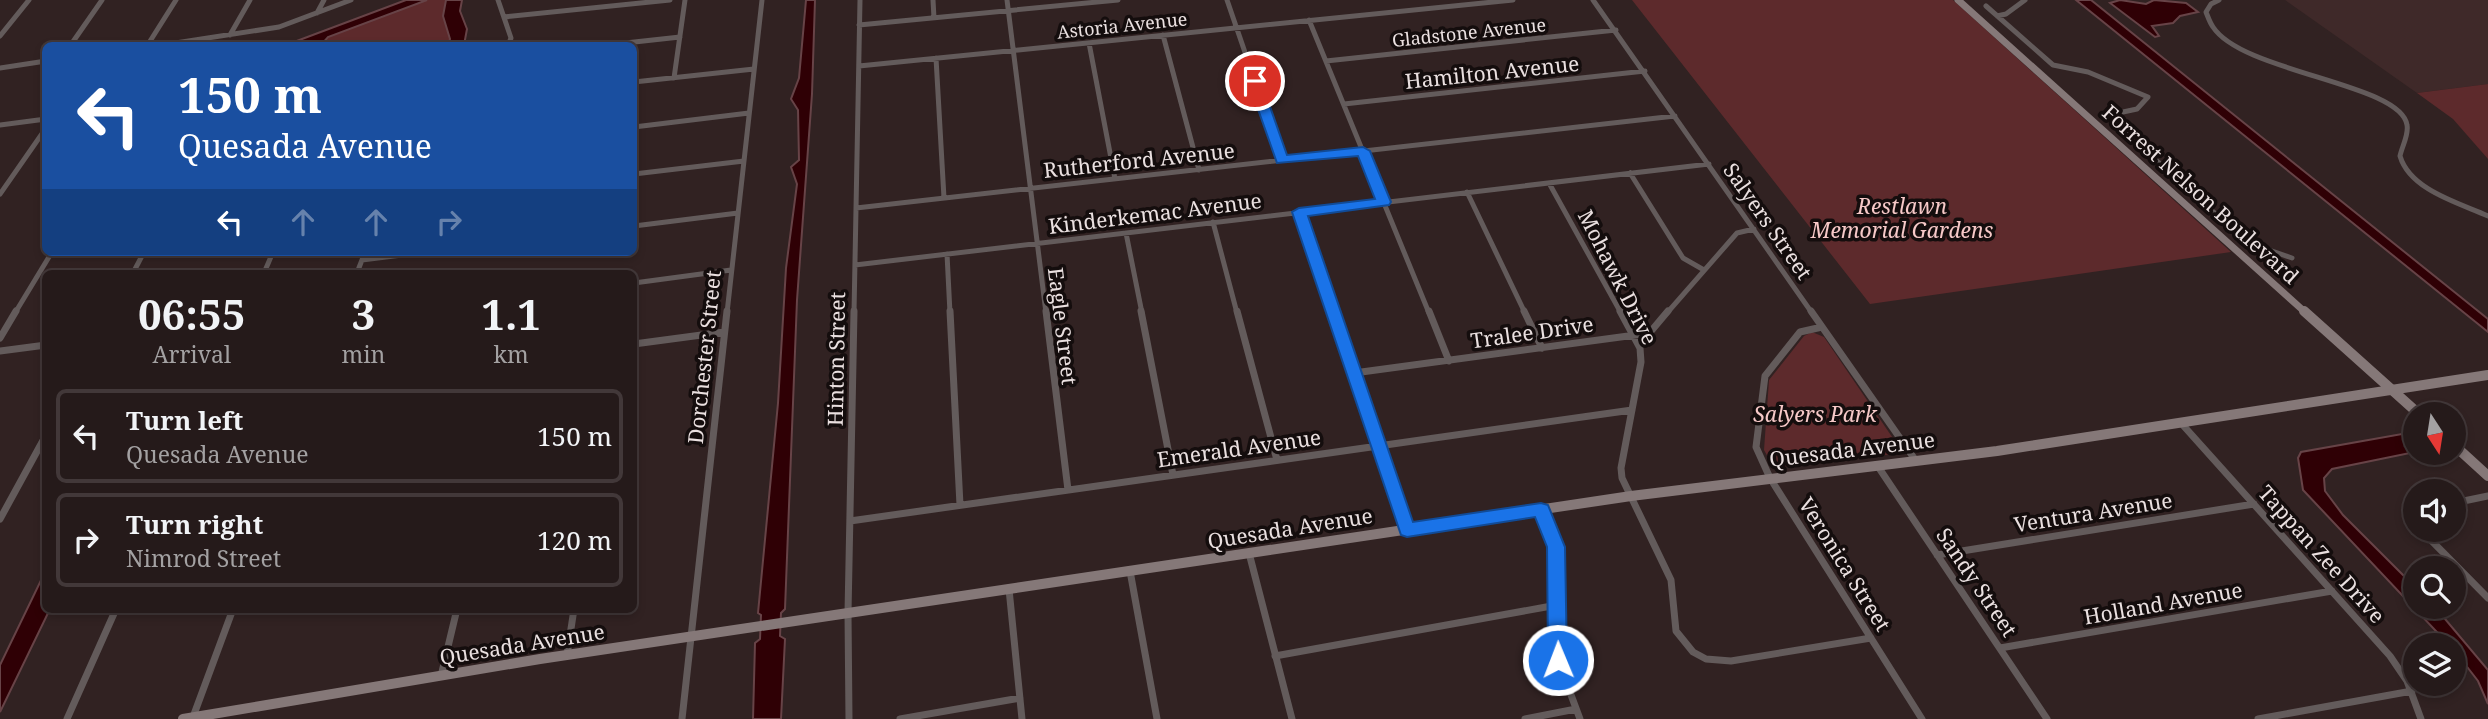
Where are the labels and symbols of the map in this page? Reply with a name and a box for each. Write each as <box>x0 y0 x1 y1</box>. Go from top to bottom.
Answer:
street label: Astoria Avenue <box>1056 6 1188 44</box>
street label: Gladstone Avenue <box>1391 12 1547 52</box>
street label: Hamilton Avenue <box>1403 49 1581 95</box>
pin <box>1225 51 1285 111</box>
street label: Forrest Nelson Boulevard <box>2097 98 2305 290</box>
street label: Rutherford Avenue <box>1042 136 1236 184</box>
street label: Salyers Street <box>1717 157 1819 285</box>
street label: Kinderkemac Avenue <box>1047 186 1263 240</box>
park label: Restlawn Memorial Gardens <box>1810 192 1994 244</box>
street label: Mohawk Drive <box>1572 205 1664 349</box>
street label: Eagle Street <box>1042 266 1084 386</box>
street label: Dorchester Street <box>681 269 727 445</box>
street label: Hinton Street <box>821 292 851 426</box>
street label: Tralee Drive <box>1469 310 1595 354</box>
park label: Salyers Park <box>1753 400 1878 428</box>
north arrow <box>2403 402 2466 466</box>
street label: Emerald Avenue <box>1155 423 1323 473</box>
street label: Quesada Avenue <box>1768 425 1936 473</box>
street label: Tappan Zee Drive <box>2253 479 2391 629</box>
street label: Ventura Avenue <box>2012 486 2174 538</box>
street label: Veronica Street <box>1793 492 1897 636</box>
street label: Quesada Avenue <box>1205 501 1375 555</box>
street label: Sandy Street <box>1930 522 2024 642</box>
street label: Holland Avenue <box>2081 575 2245 631</box>
street label: Quesada Avenue <box>437 617 607 671</box>
position arrow <box>1521 623 1595 697</box>

